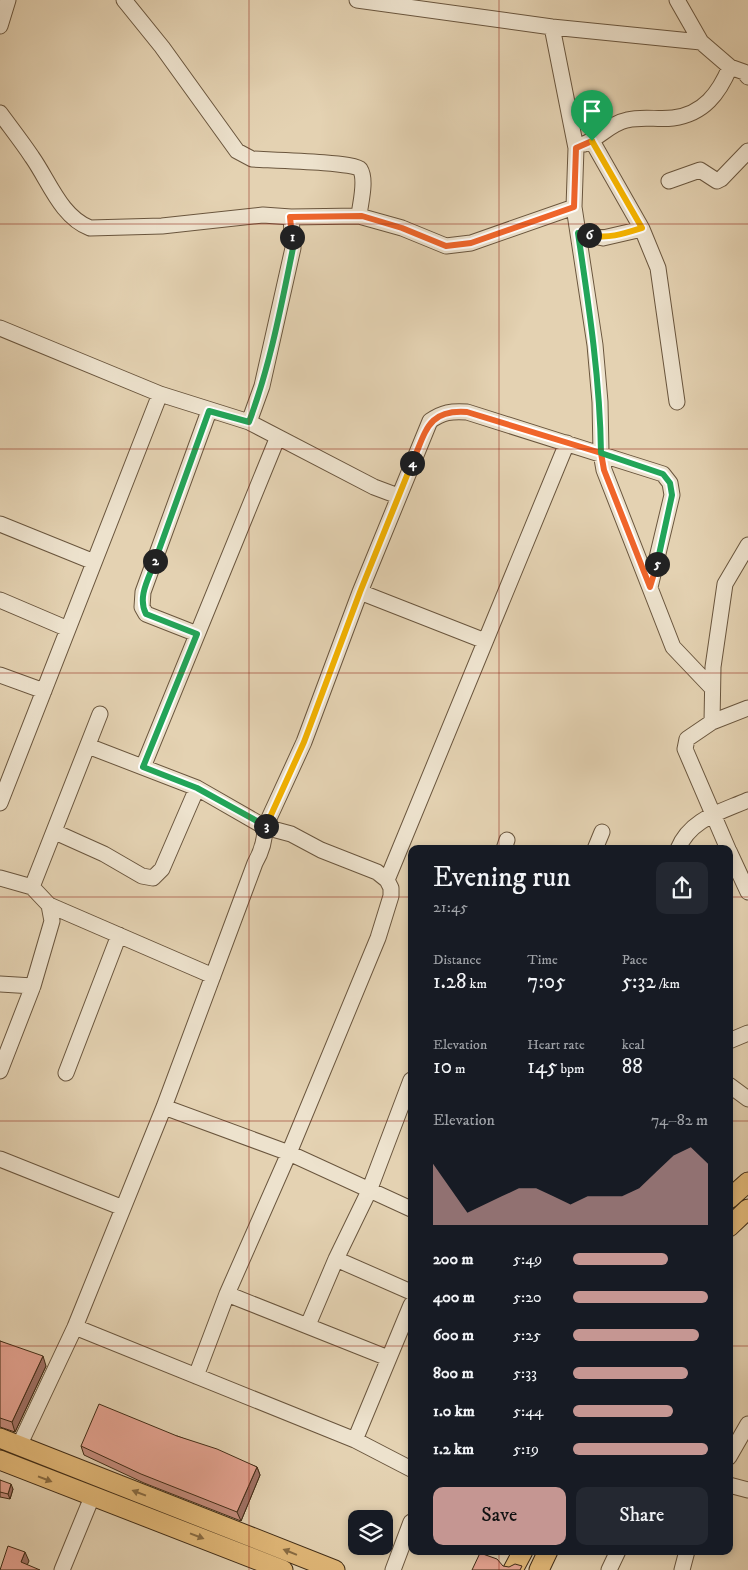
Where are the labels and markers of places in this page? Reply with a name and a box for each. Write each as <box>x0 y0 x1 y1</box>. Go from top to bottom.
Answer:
pin <box>571 90 613 141</box>
pin: 6 <box>576 222 602 248</box>
pin: 1 <box>280 224 304 250</box>
pin: 4 <box>400 450 424 476</box>
pin: 2 <box>142 548 168 574</box>
pin: 5 <box>644 552 670 576</box>
pin: 3 <box>254 814 278 838</box>

